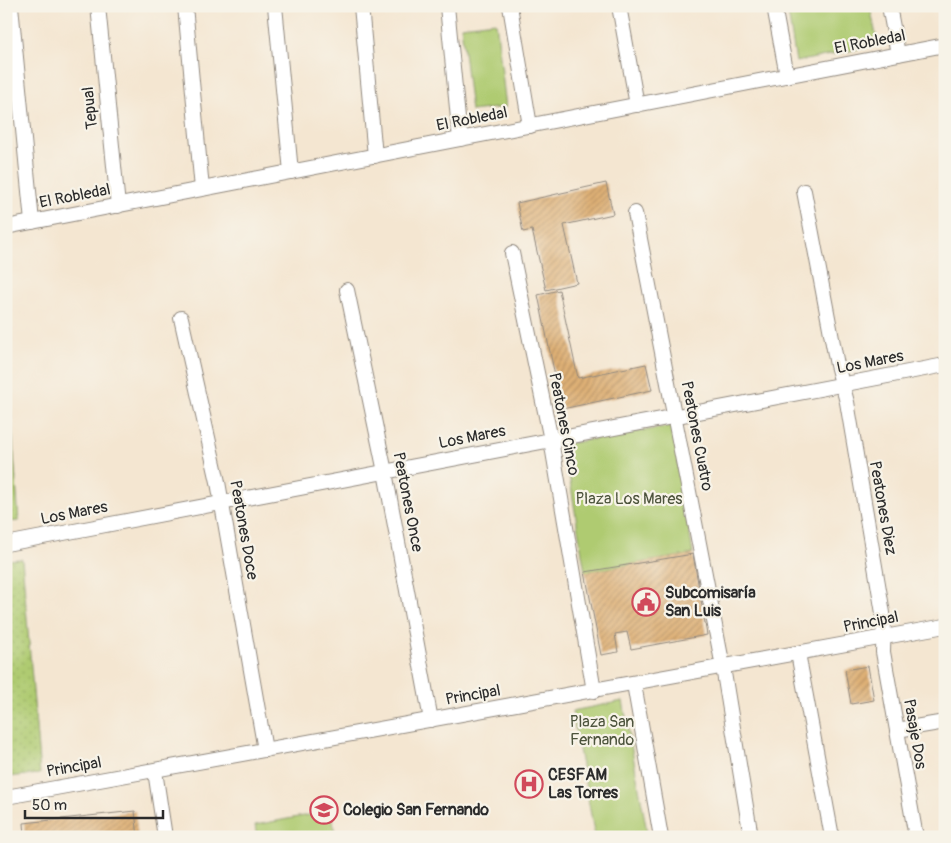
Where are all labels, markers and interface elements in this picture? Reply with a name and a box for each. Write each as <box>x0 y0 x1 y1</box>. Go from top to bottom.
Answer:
street label: El Robledal <box>833 25 907 59</box>
street label: Tepual <box>78 86 102 130</box>
street label: El Robledal <box>435 102 509 136</box>
street label: El Robledal <box>38 179 112 213</box>
street label: Los Mares <box>835 346 905 378</box>
street label: Peatones Cinco <box>544 371 584 478</box>
street label: Peatones Cuatro <box>677 379 718 493</box>
street label: Los Mares <box>437 421 507 453</box>
street label: Peatones Once <box>389 450 428 554</box>
street label: Peatones Diez <box>865 459 901 557</box>
street label: Peatones Doce <box>225 479 263 581</box>
park label: Plaza Los Mares <box>576 489 682 509</box>
street label: Los Mares <box>39 497 109 529</box>
place label: Subcomisaría San Luis <box>665 583 756 621</box>
public building icon: Subcomisaría San Luis <box>631 587 661 617</box>
street label: Principal <box>842 607 900 637</box>
street label: Principal <box>444 680 502 710</box>
street label: Pasaje Dos <box>899 697 931 771</box>
park label: Plaza San Fernando <box>570 712 634 750</box>
street label: Principal <box>45 752 103 782</box>
place label: CESFAM Las Torres <box>548 765 619 803</box>
hospital icon: CESFAM Las Torres <box>514 769 544 799</box>
scale bar <box>25 788 162 820</box>
school or university icon: Colegio San Fernando <box>309 795 339 825</box>
text: 50 m <box>32 796 67 815</box>
place label: Colegio San Fernando <box>343 800 489 820</box>

